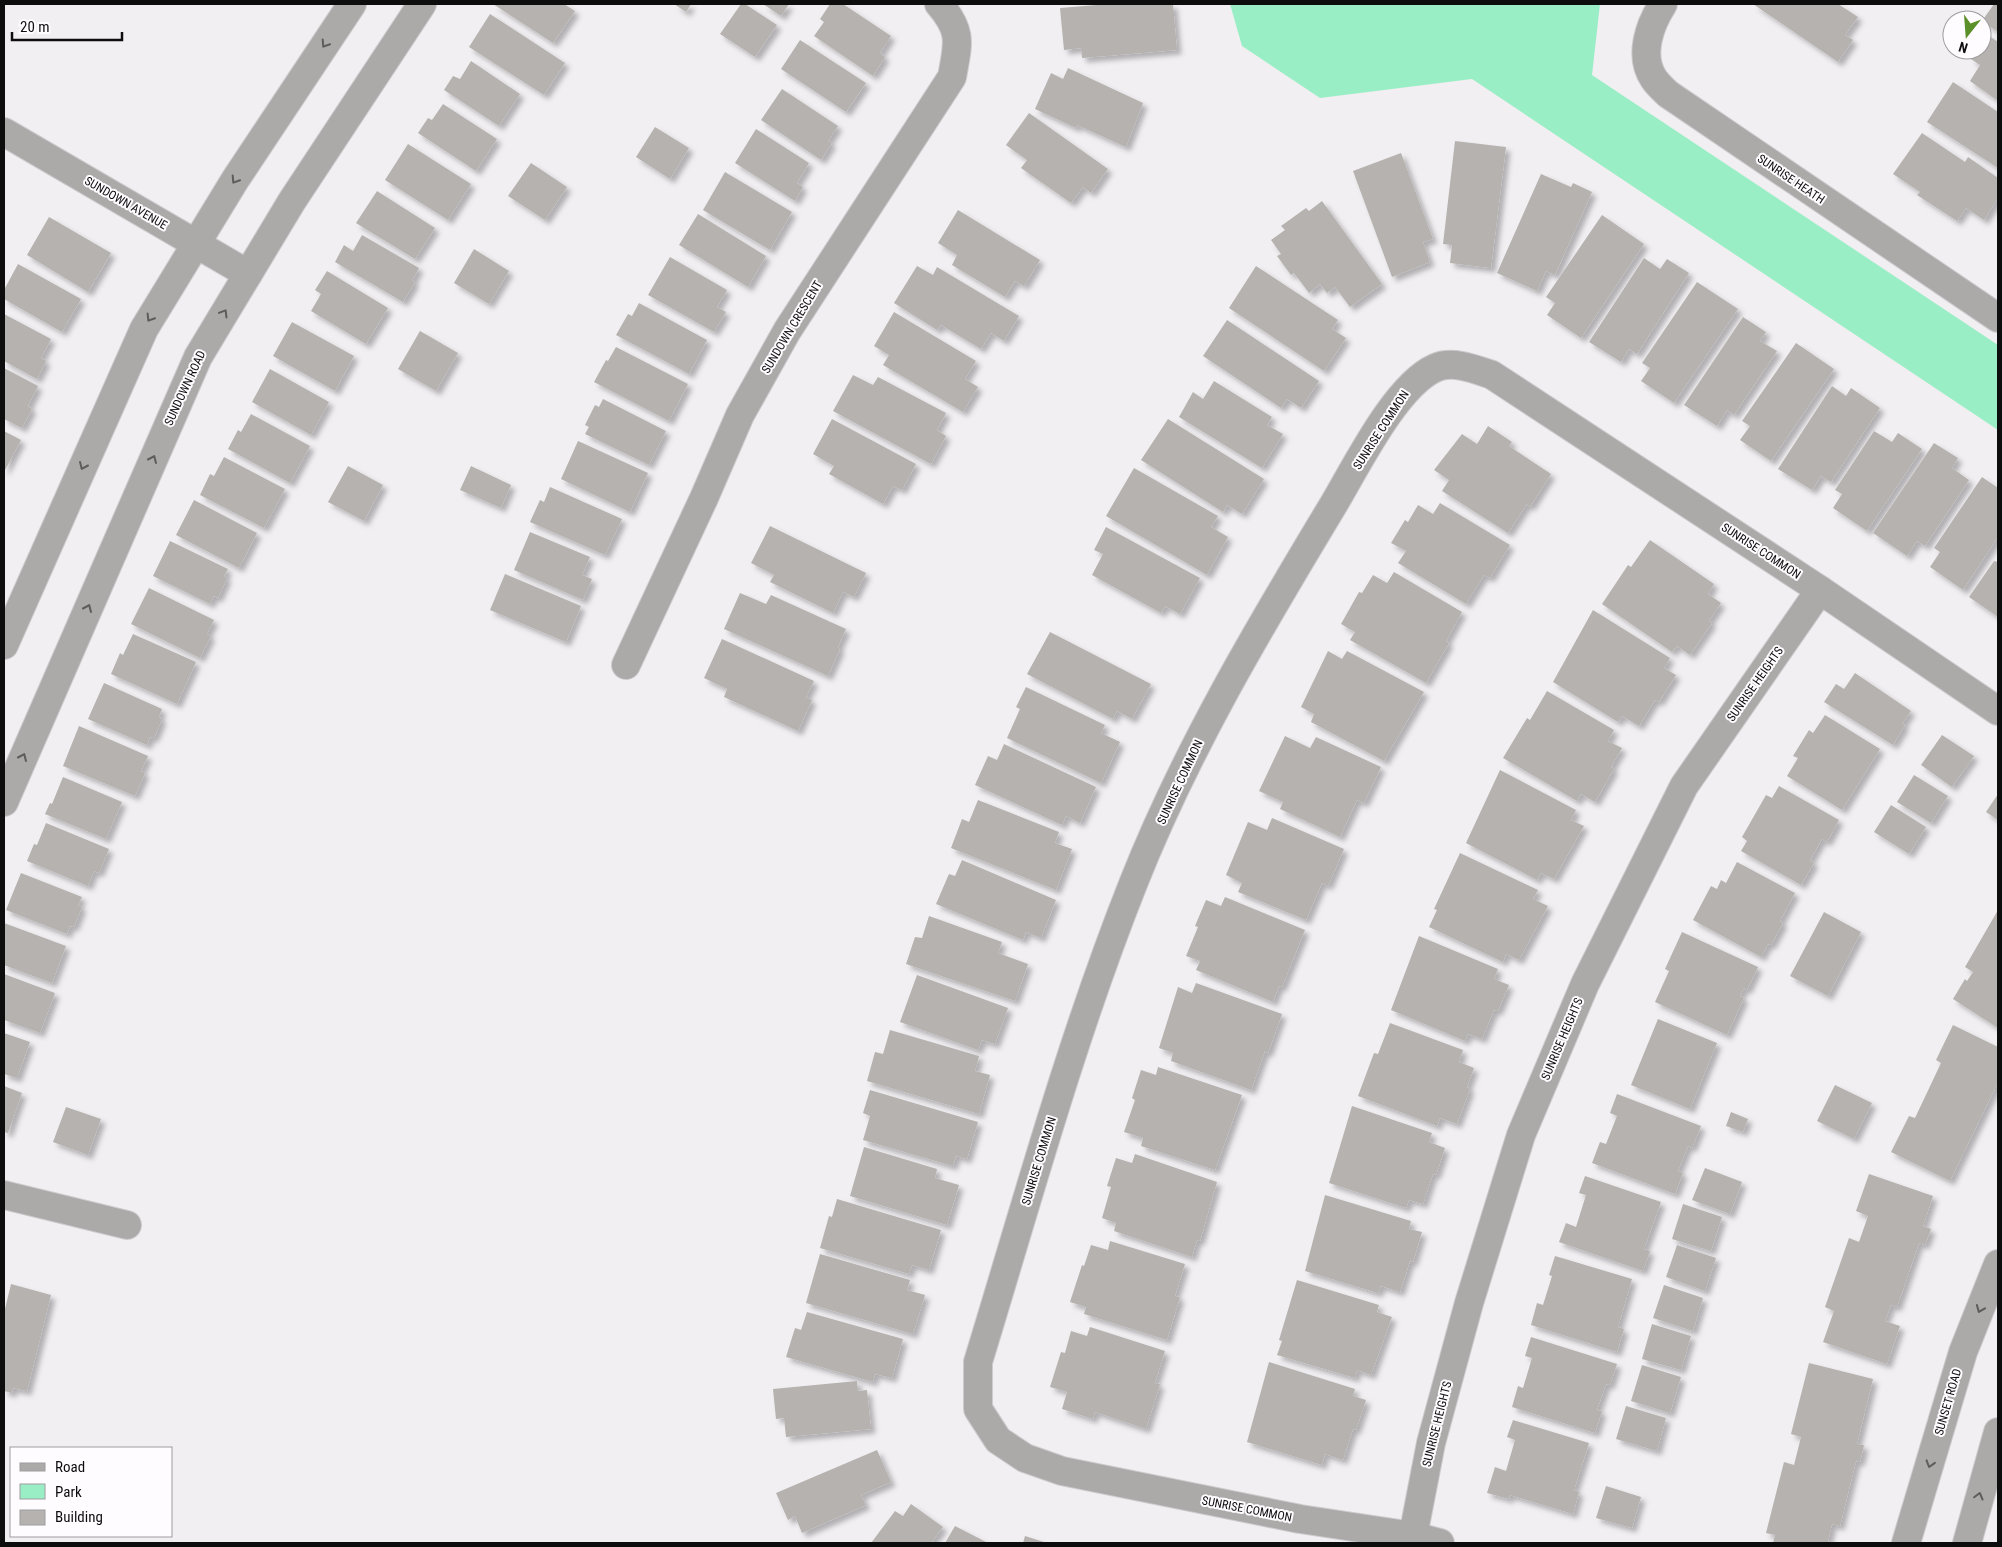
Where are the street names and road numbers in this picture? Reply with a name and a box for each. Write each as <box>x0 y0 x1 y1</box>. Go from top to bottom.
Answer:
street label: SUNRISE HEATH <box>1755 151 1827 207</box>
street label: SUNDOWN AVENUE <box>82 174 170 232</box>
street label: SUNDOWN CRESCENT <box>759 278 825 376</box>
street label: SUNDOWN ROAD <box>162 348 209 428</box>
street label: SUNRISE COMMON <box>1350 388 1412 472</box>
street label: SUNRISE COMMON <box>1719 520 1803 582</box>
street label: SUNRISE HEIGHTS <box>1724 644 1786 724</box>
street label: SUNRISE COMMON <box>1154 738 1206 826</box>
street label: SUNRISE HEIGHTS <box>1538 996 1586 1082</box>
street label: SUNRISE COMMON <box>1019 1115 1059 1207</box>
street label: SUNSET ROAD <box>1932 1367 1964 1437</box>
street label: SUNRISE HEIGHTS <box>1420 1380 1454 1468</box>
street label: SUNRISE COMMON <box>1201 1493 1293 1525</box>

